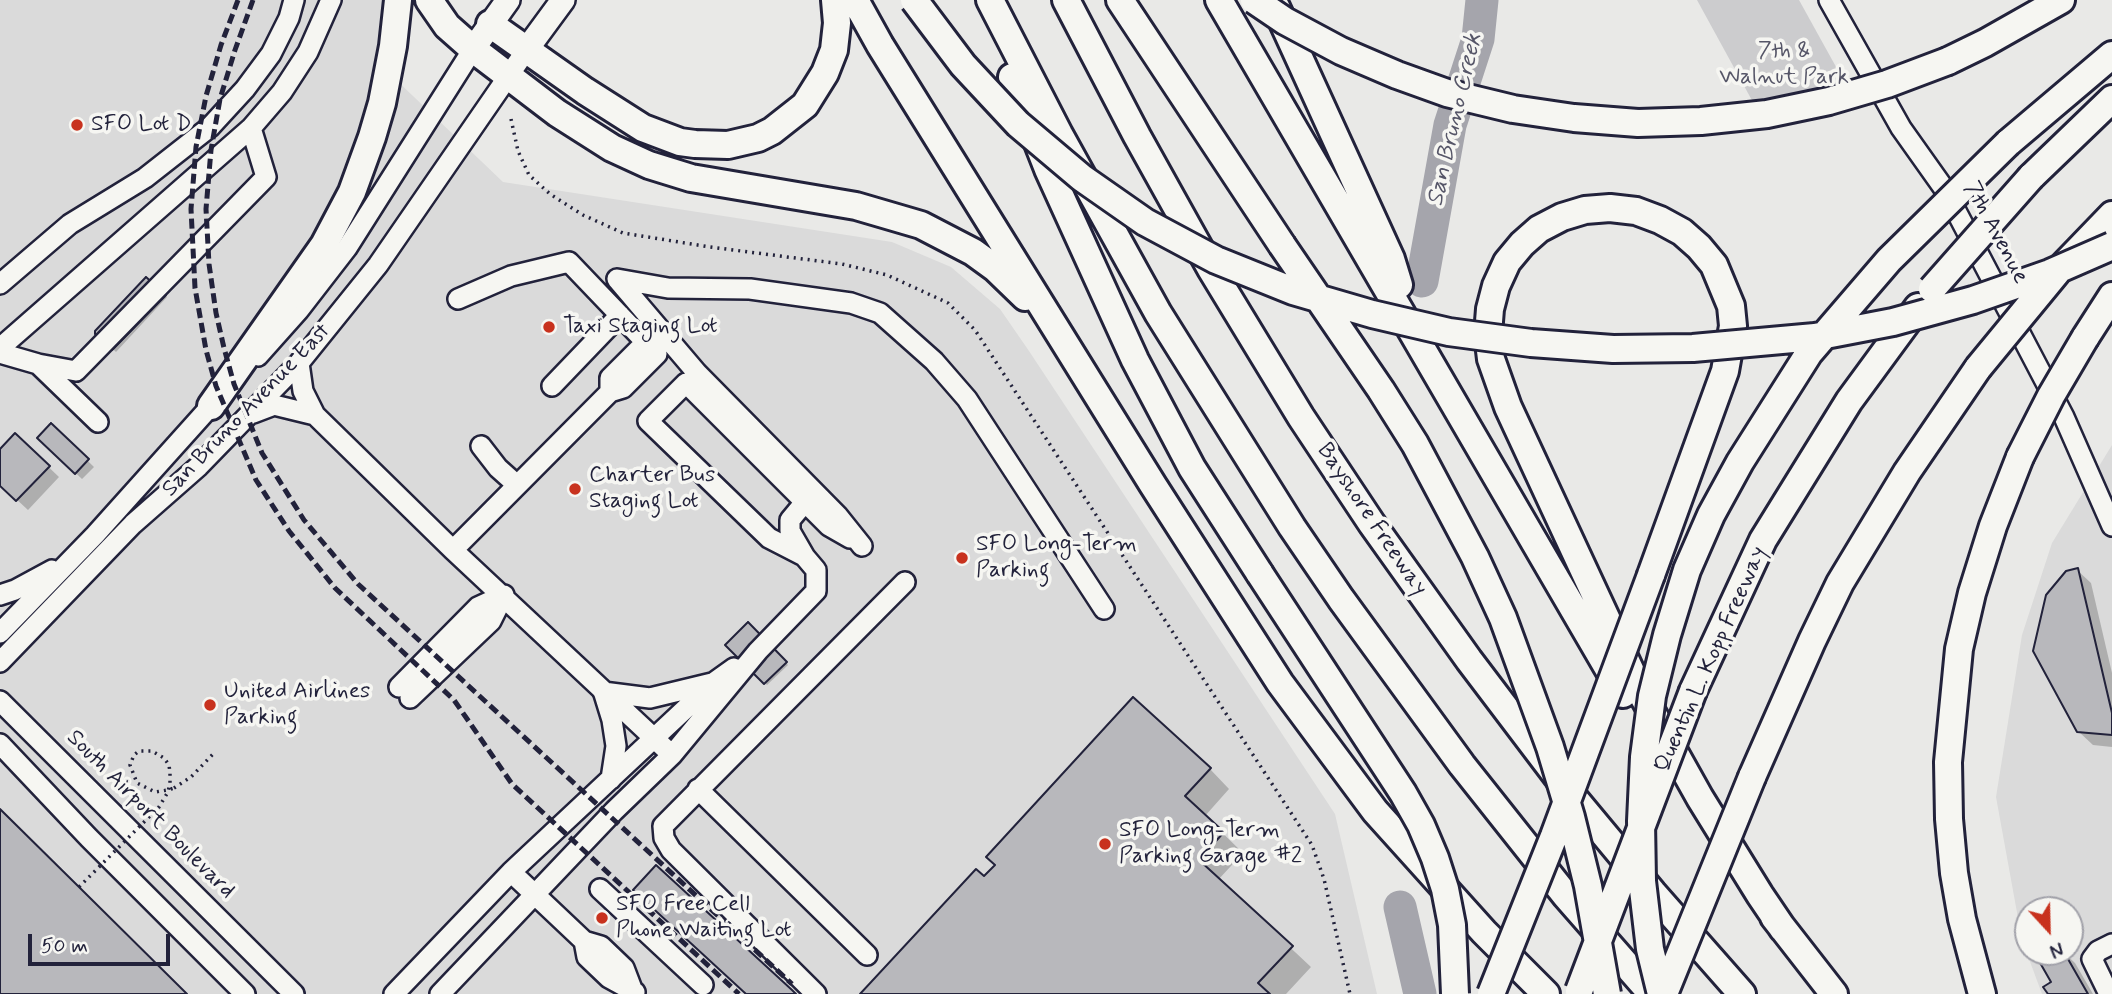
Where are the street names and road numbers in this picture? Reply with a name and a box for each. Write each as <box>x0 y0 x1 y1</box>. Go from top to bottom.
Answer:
street label: 7th Avenue <box>1957 177 2033 289</box>
street label: San Bruno Avenue East <box>157 319 337 503</box>
street label: Bayshore Freeway <box>1310 438 1432 602</box>
street label: Quentin L. Kopp Freeway <box>1650 543 1774 777</box>
street label: South Airport Boulevard <box>60 725 240 905</box>

